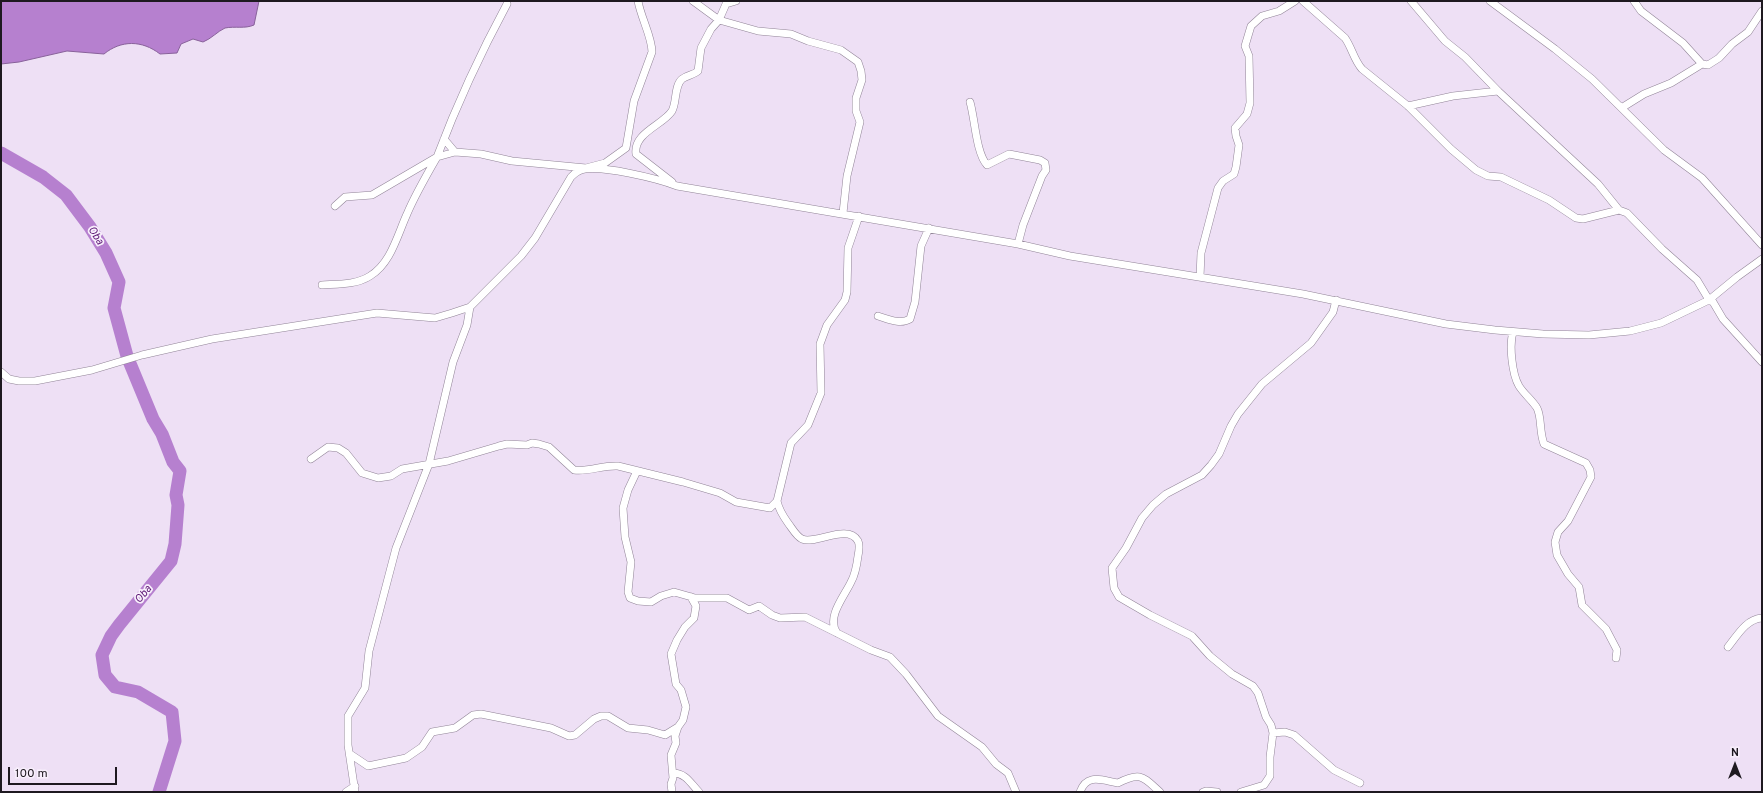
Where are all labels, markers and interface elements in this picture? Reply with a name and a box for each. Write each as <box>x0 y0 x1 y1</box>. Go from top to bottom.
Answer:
water label: Oba <box>84 224 106 248</box>
water label: Oba <box>133 583 155 607</box>
north arrow <box>1715 745 1755 785</box>
text: N <box>1731 746 1739 760</box>
scale bar <box>10 759 119 785</box>
text: 100 m <box>15 766 48 782</box>

